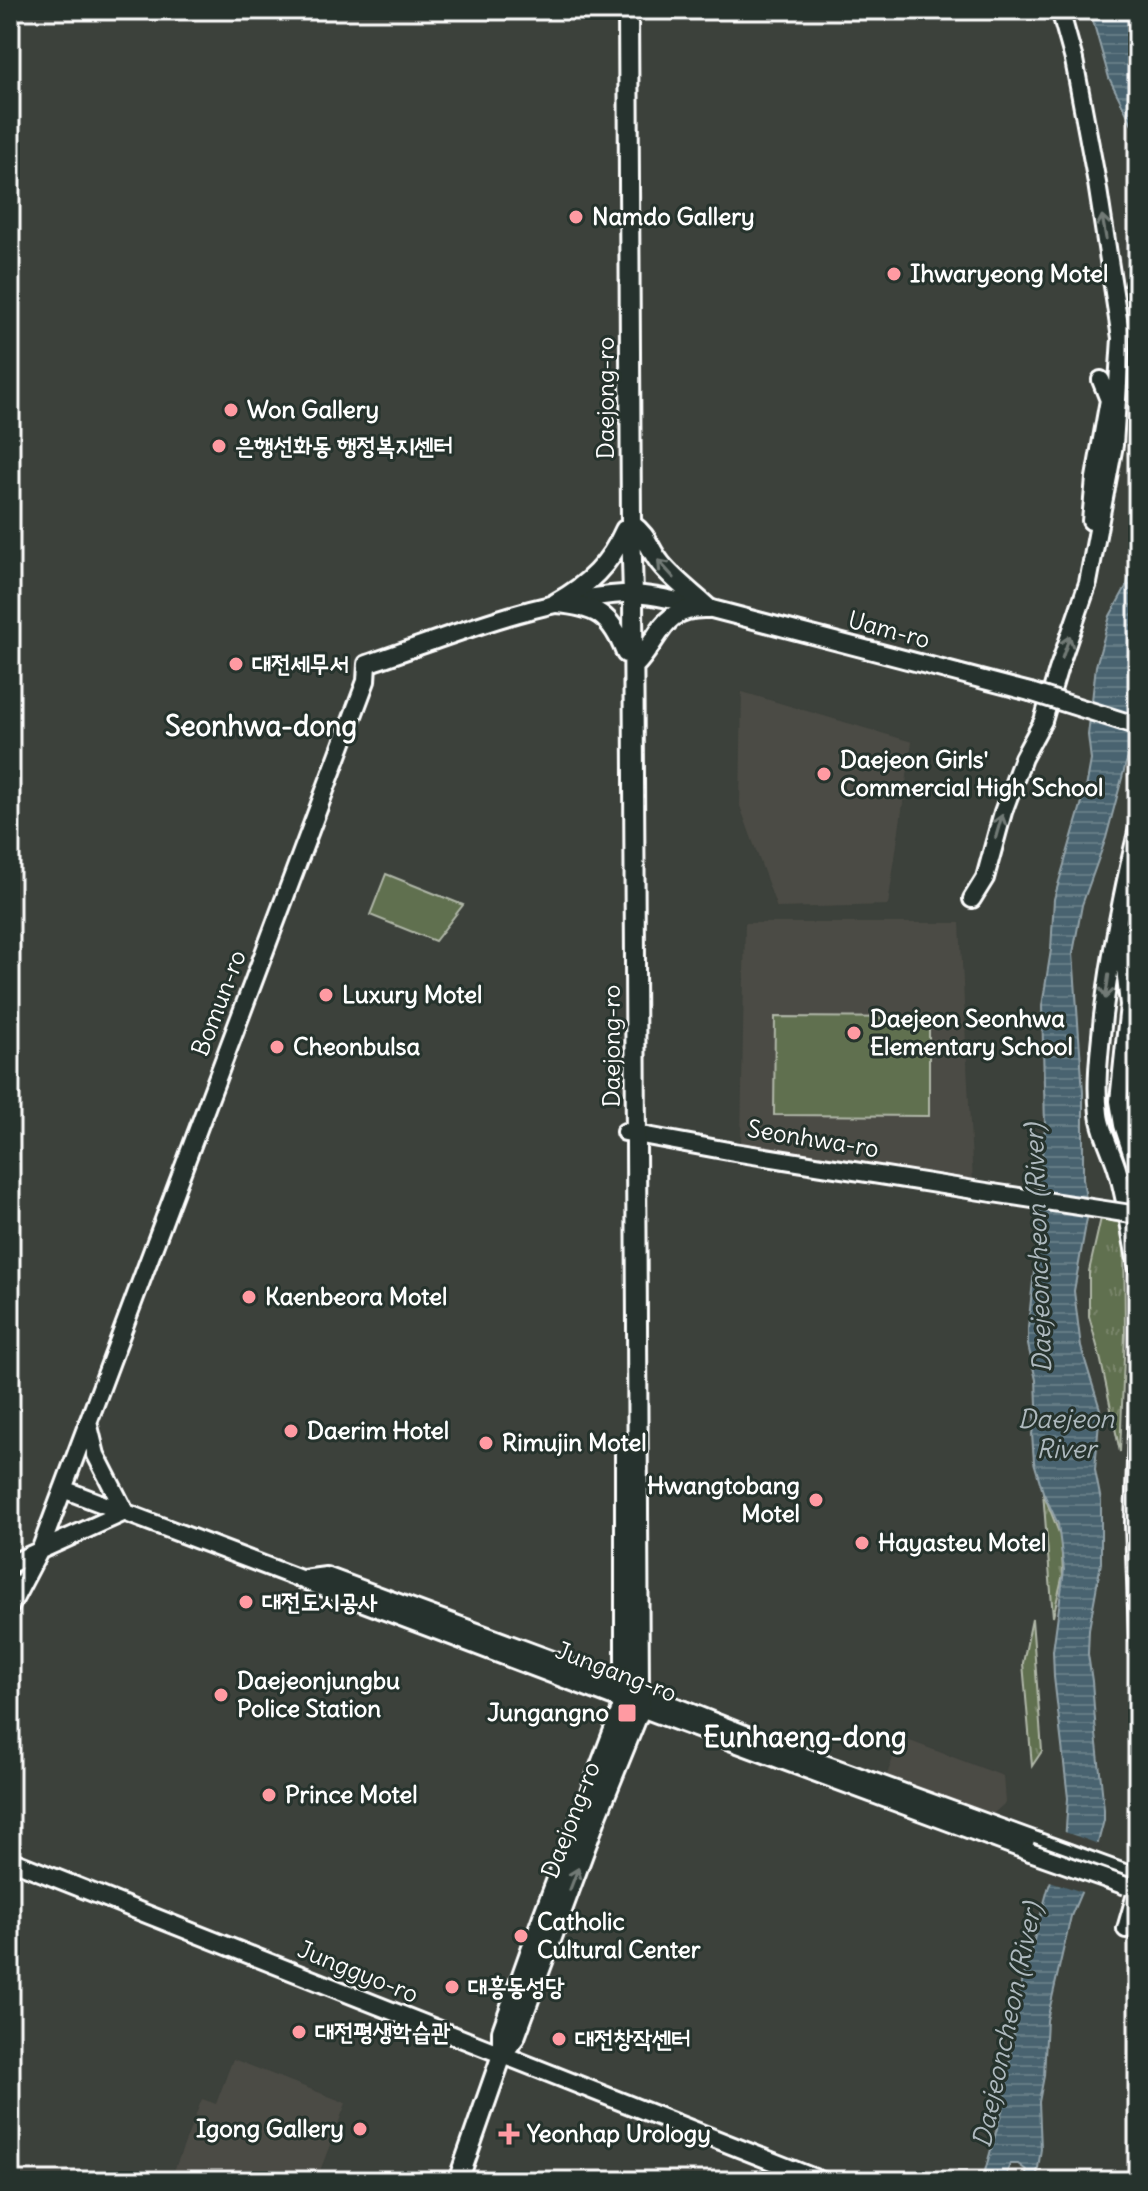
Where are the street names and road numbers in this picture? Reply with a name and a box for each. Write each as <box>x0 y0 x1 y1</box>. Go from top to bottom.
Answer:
street label: Daejong-ro <box>590 337 620 459</box>
street label: Uam-ro <box>845 604 934 654</box>
street label: Bomun-ro <box>184 945 252 1060</box>
street label: Daejong-ro <box>596 985 626 1107</box>
street label: Seonhwa-ro <box>745 1113 881 1163</box>
street label: Jungang-ro <box>552 1634 681 1708</box>
street label: Daejong-ro <box>534 1757 606 1882</box>
street label: Junggyo-ro <box>294 1933 423 2009</box>

